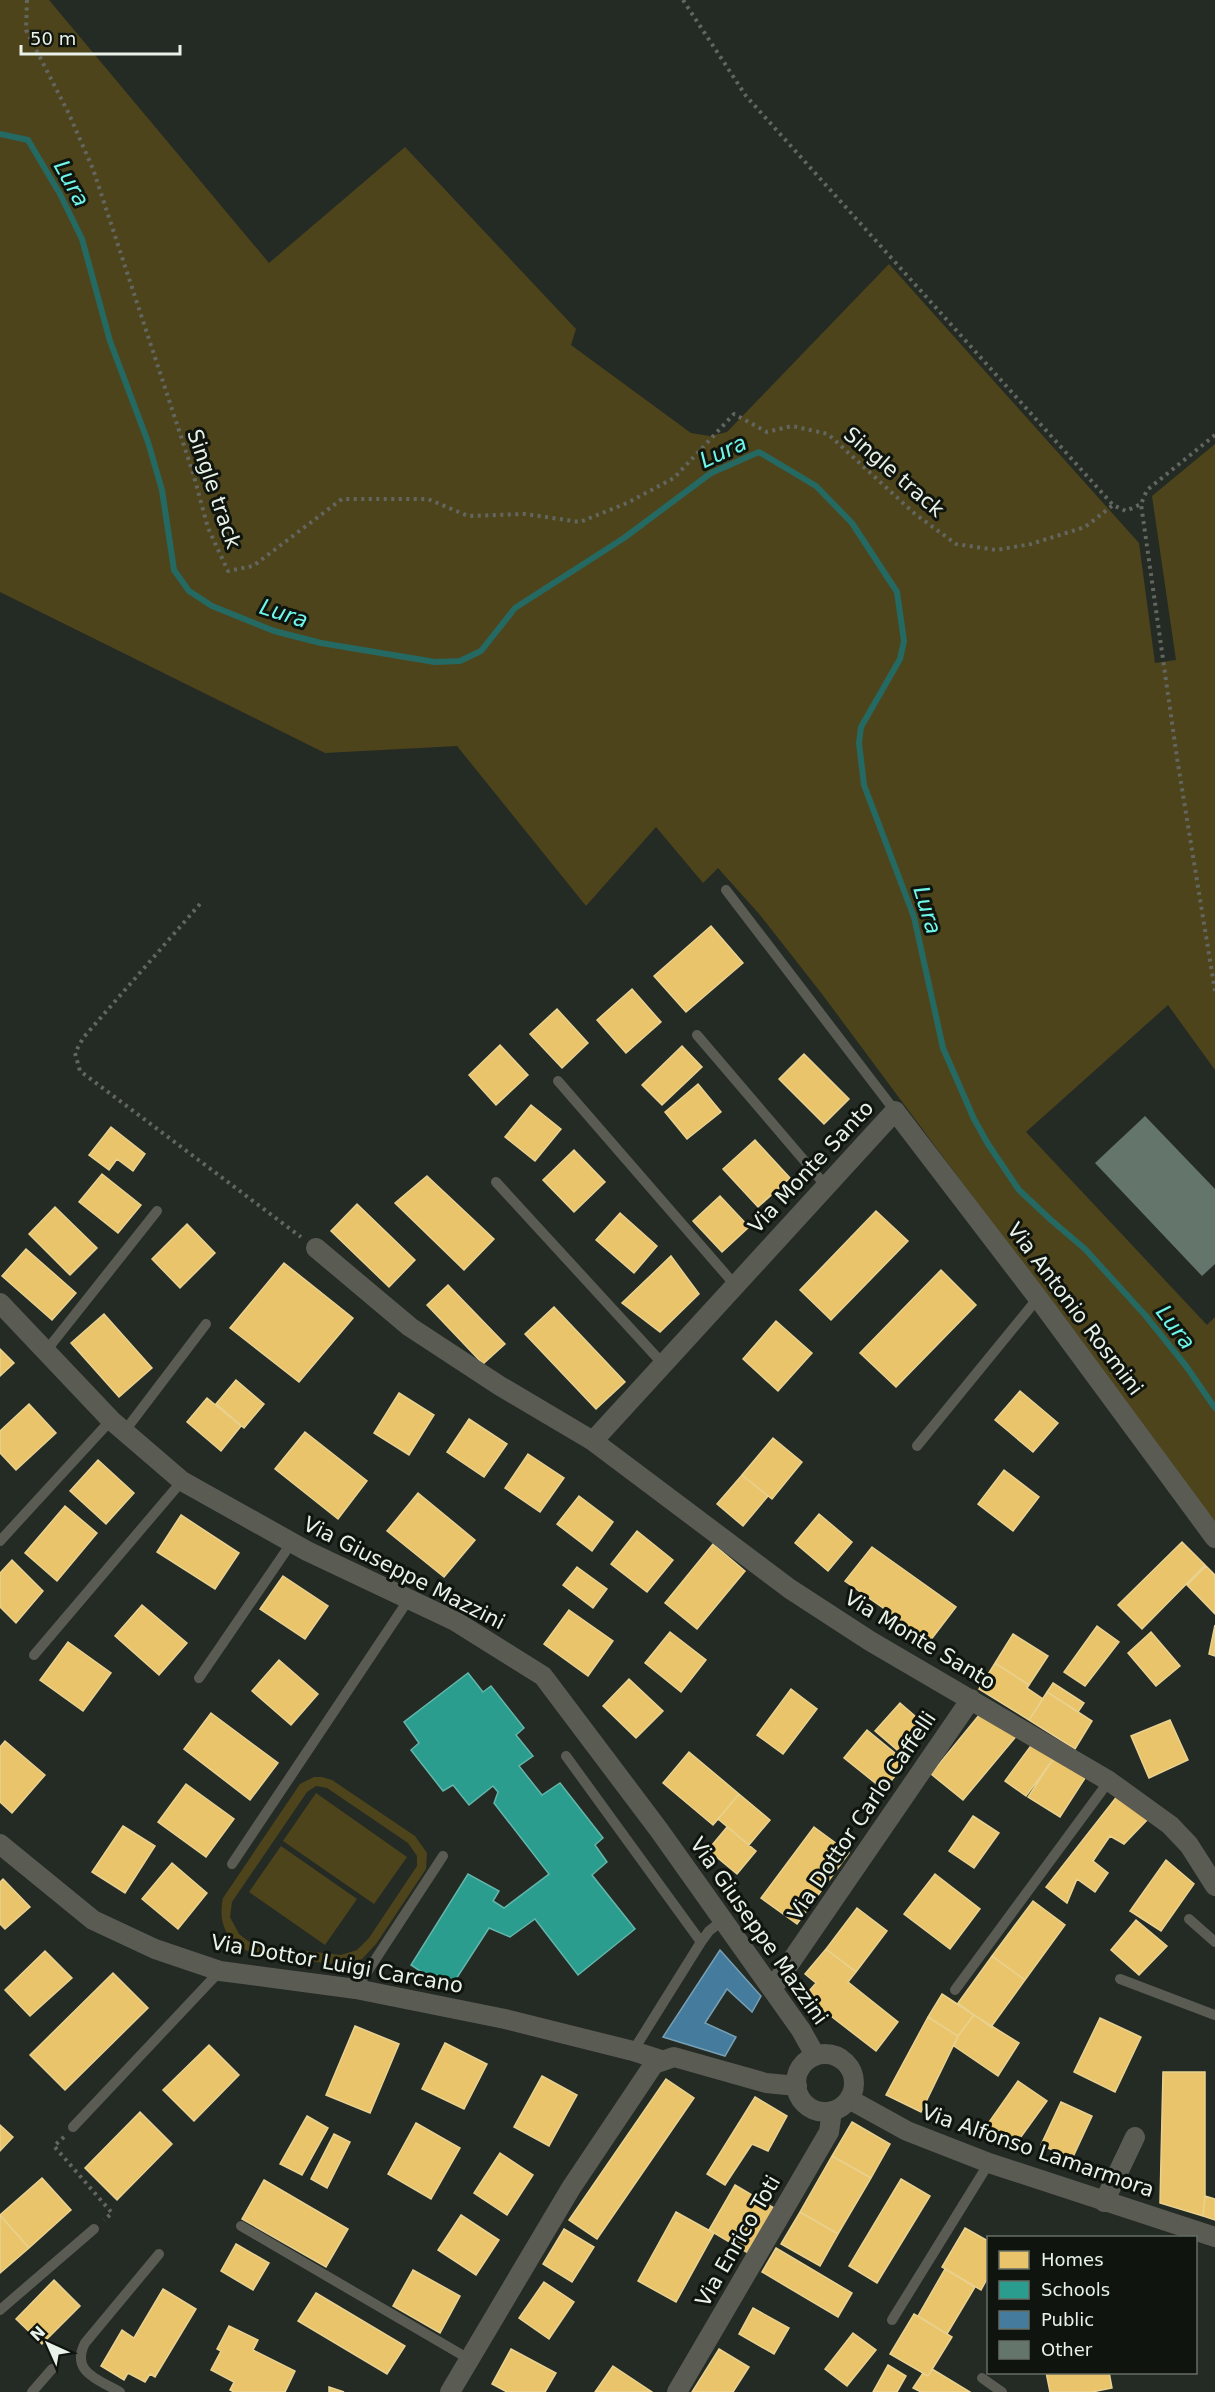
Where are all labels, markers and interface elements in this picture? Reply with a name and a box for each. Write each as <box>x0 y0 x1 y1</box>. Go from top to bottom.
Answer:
scale bar <box>21 18 180 56</box>
text: 50 m <box>30 28 76 49</box>
water label: Lura <box>49 156 94 211</box>
street label: Single track <box>839 422 950 523</box>
street label: Single track <box>182 426 246 553</box>
water label: Lura <box>696 430 751 473</box>
water label: Lura <box>257 594 311 633</box>
water label: Lura <box>908 883 947 937</box>
street label: Via Monte Santo <box>744 1096 878 1238</box>
street label: Via Antonio Rosmini <box>1002 1218 1148 1400</box>
water label: Lura <box>1151 1300 1200 1354</box>
street label: Via Giuseppe Mazzini <box>299 1512 509 1634</box>
street label: Via Monte Santo <box>840 1585 1000 1695</box>
street label: Via Dottor Carlo Caffelli <box>783 1707 941 1925</box>
street label: Via Giuseppe Mazzini <box>685 1833 833 2029</box>
street label: Via Dottor Luigi Carcano <box>209 1930 465 1998</box>
street label: Via Alfonso Lamarmora <box>919 2100 1157 2202</box>
street label: Via Enrico Toti <box>691 2171 785 2311</box>
legend <box>987 2236 1197 2374</box>
text: Homes <box>1041 2249 1104 2270</box>
text: Schools <box>1041 2279 1110 2300</box>
text: Public <box>1041 2309 1094 2330</box>
north arrow <box>18 2314 78 2374</box>
text: N <box>26 2322 49 2345</box>
text: Other <box>1041 2339 1093 2360</box>

